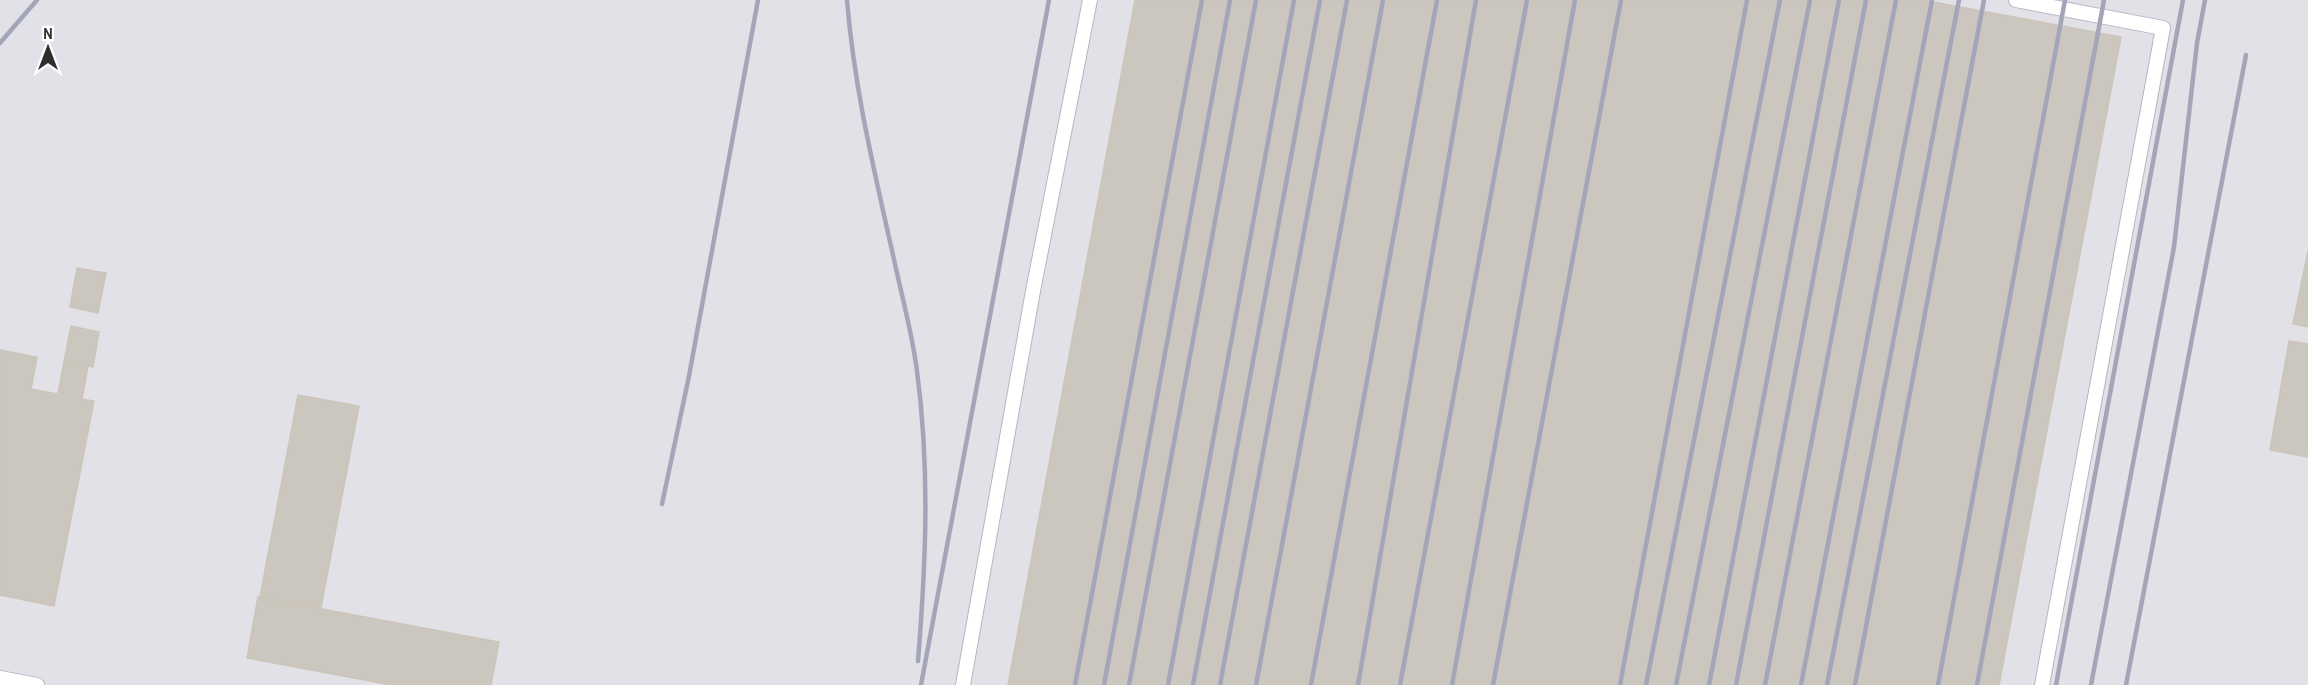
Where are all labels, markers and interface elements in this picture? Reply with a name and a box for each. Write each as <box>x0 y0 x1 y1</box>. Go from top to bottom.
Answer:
north arrow <box>18 18 78 78</box>
text: N <box>43 22 53 44</box>

